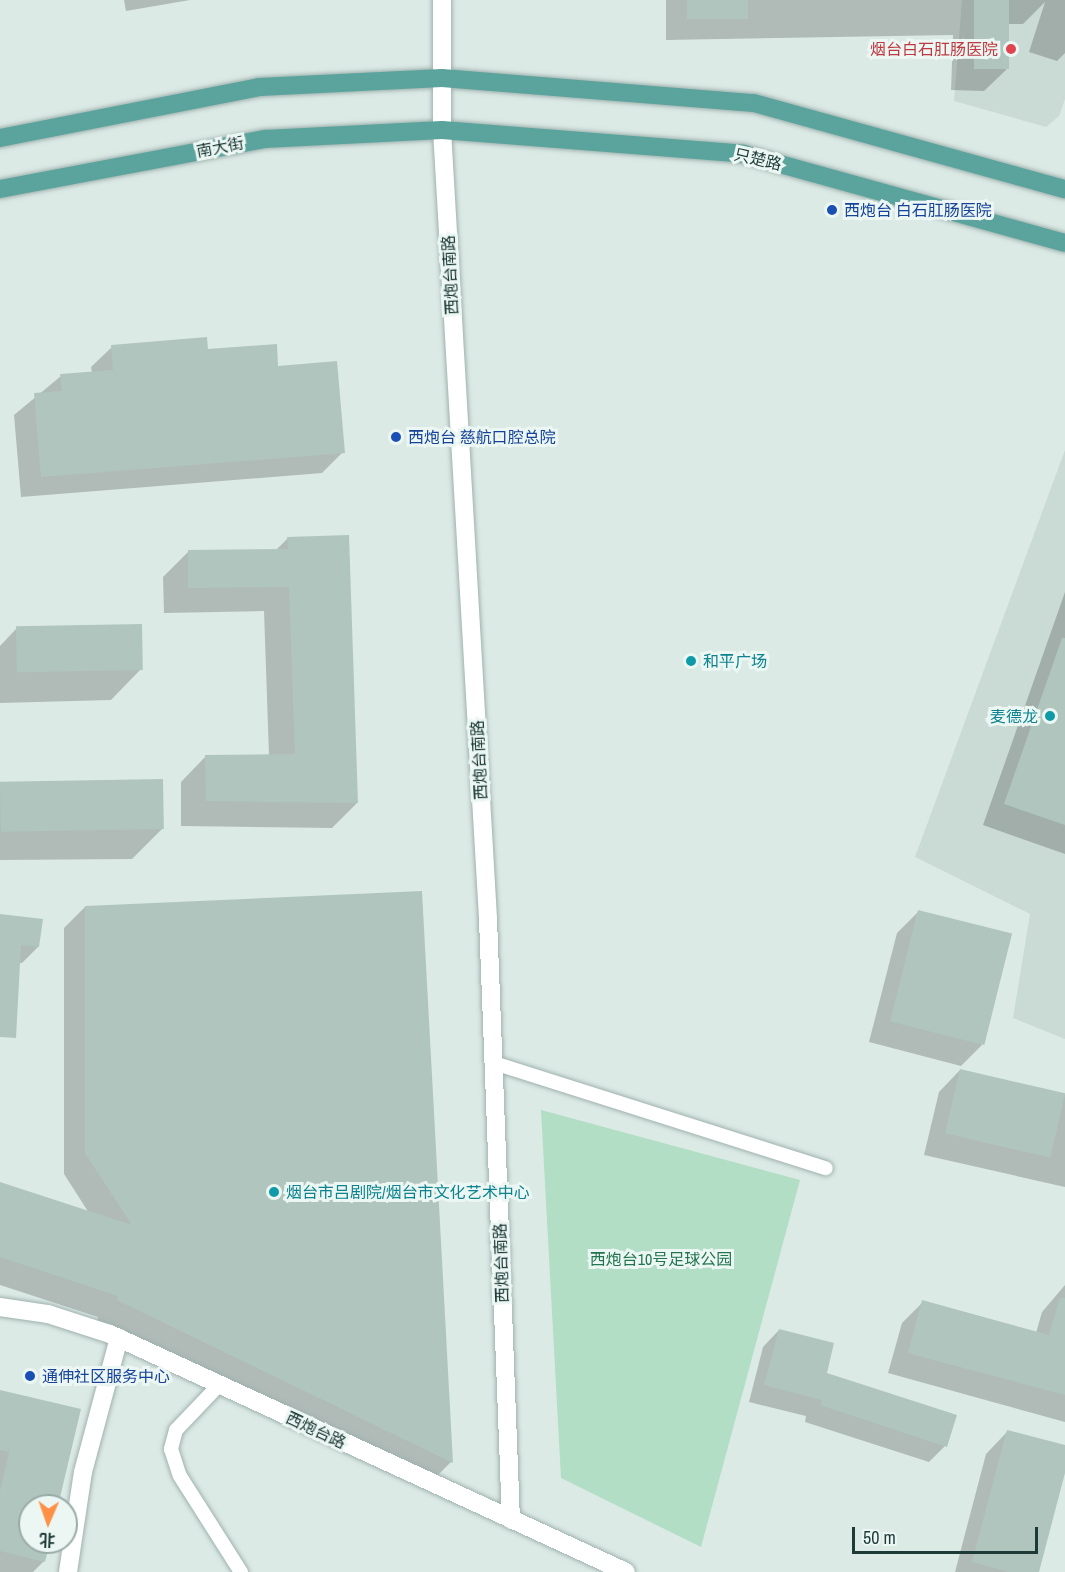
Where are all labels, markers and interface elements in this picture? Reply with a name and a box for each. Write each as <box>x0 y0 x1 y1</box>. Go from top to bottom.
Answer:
place label: 烟台白石肛肠医院 <box>870 39 998 59</box>
marker: 烟台白石肛肠医院 <box>1002 40 1020 58</box>
street label: 南大街 <box>195 133 245 161</box>
street label: 只楚路 <box>732 144 784 174</box>
place label: 西炮台 白石肛肠医院 <box>844 200 992 220</box>
marker: 西炮台 白石肛肠医院 <box>825 203 839 217</box>
street label: 西炮台南路 <box>438 235 462 315</box>
place label: 西炮台 慈航口腔总院 <box>408 427 556 447</box>
marker: 西炮台 慈航口腔总院 <box>389 430 403 444</box>
place label: 和平广场 <box>703 651 767 671</box>
marker: 和平广场 <box>684 654 698 668</box>
place label: 麦德龙 <box>990 706 1038 726</box>
marker: 麦德龙 <box>1043 709 1057 723</box>
street label: 西炮台南路 <box>467 720 491 800</box>
place label: 烟台市吕剧院/烟台市文化艺术中心 <box>286 1182 530 1202</box>
marker: 烟台市吕剧院/烟台市文化艺术中心 <box>267 1185 281 1199</box>
street label: 西炮台南路 <box>490 1223 512 1303</box>
park label: 西炮台10号足球公园 <box>590 1249 732 1269</box>
place label: 通伸社区服务中心 <box>42 1366 170 1386</box>
marker: 通伸社区服务中心 <box>23 1369 37 1383</box>
street label: 西炮台路 <box>283 1408 349 1452</box>
north arrow <box>18 1494 78 1554</box>
scale bar <box>855 1515 1041 1553</box>
text: 50 m <box>863 1525 896 1550</box>
text: 北 <box>39 1529 56 1551</box>

